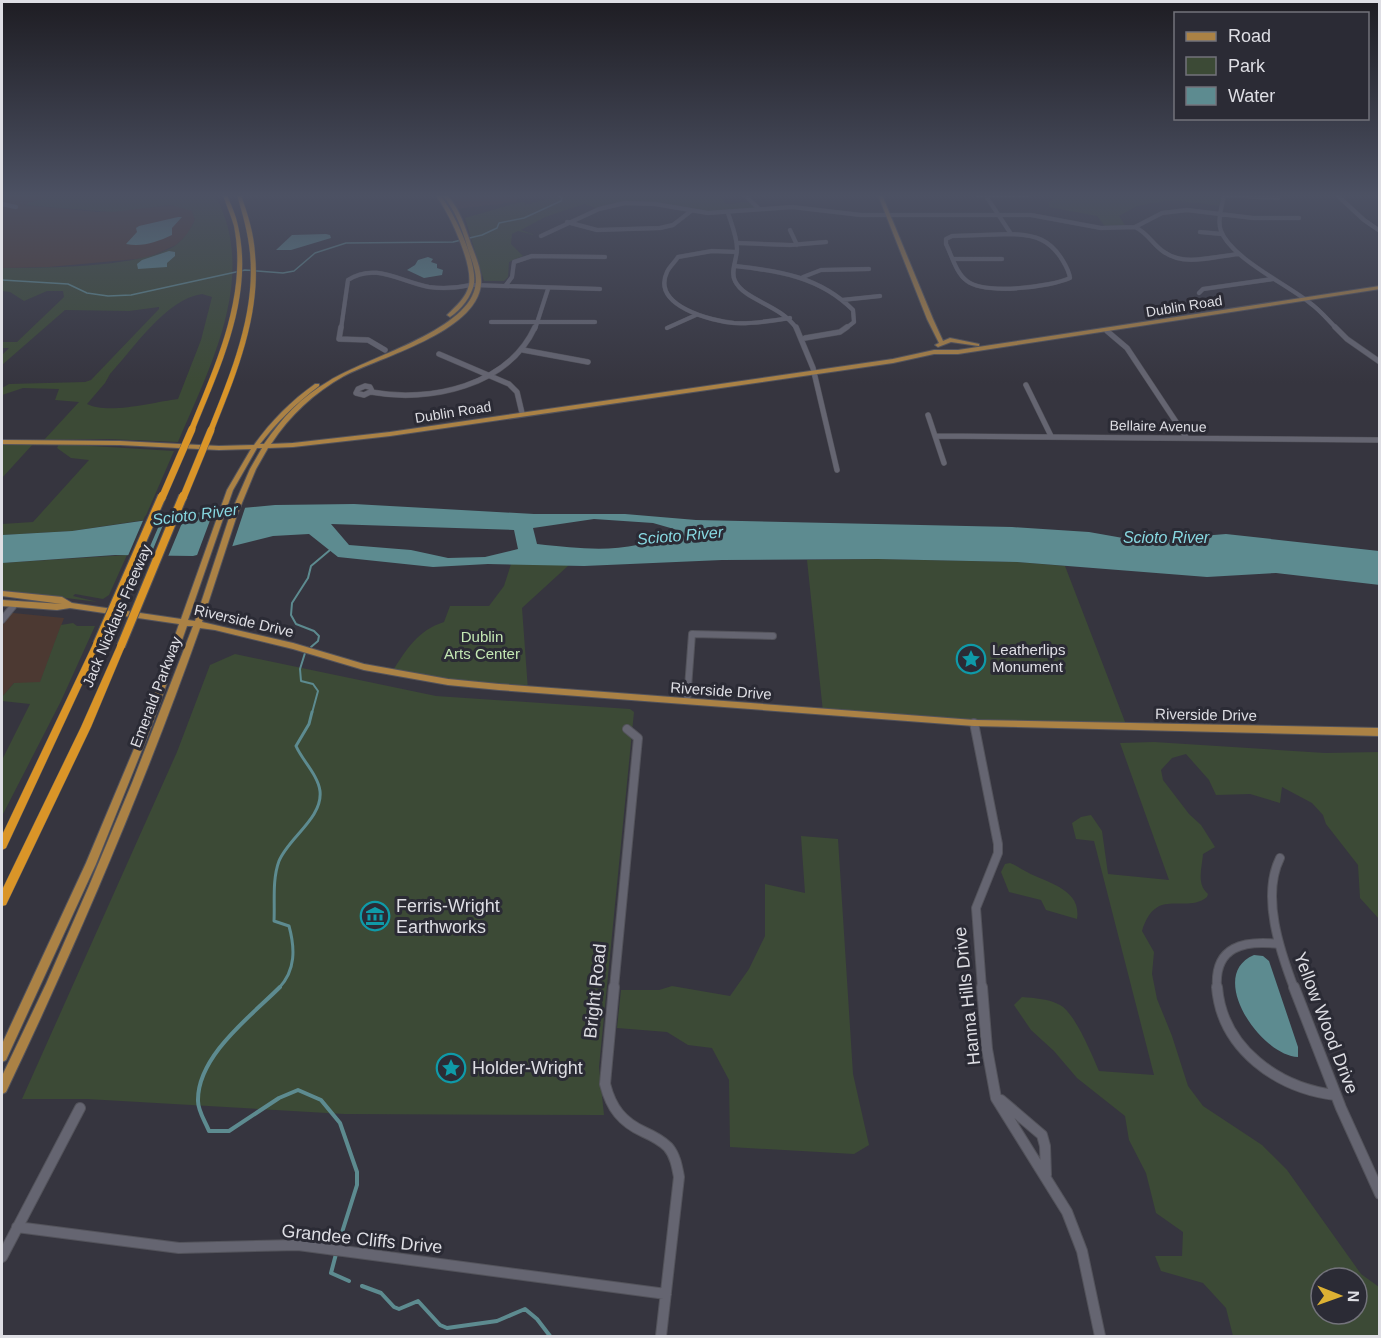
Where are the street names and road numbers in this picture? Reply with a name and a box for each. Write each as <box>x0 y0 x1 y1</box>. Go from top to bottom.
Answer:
street label: Dublin Road <box>1145 292 1223 320</box>
street label: Dublin Road <box>414 398 492 426</box>
street label: Bellaire Avenue <box>1109 417 1207 435</box>
street label: Jack Nicklaus Freeway <box>79 541 155 690</box>
street label: Riverside Drive <box>193 601 296 640</box>
street label: Emerald Parkway <box>127 633 185 750</box>
street label: Riverside Drive <box>670 678 772 703</box>
street label: Riverside Drive <box>1155 705 1257 724</box>
street label: Hanna Hills Drive <box>950 926 984 1066</box>
street label: Bright Road <box>580 943 610 1039</box>
street label: Yellow Wood Drive <box>1290 949 1362 1097</box>
street label: Grandee Cliffs Drive <box>281 1221 443 1257</box>

